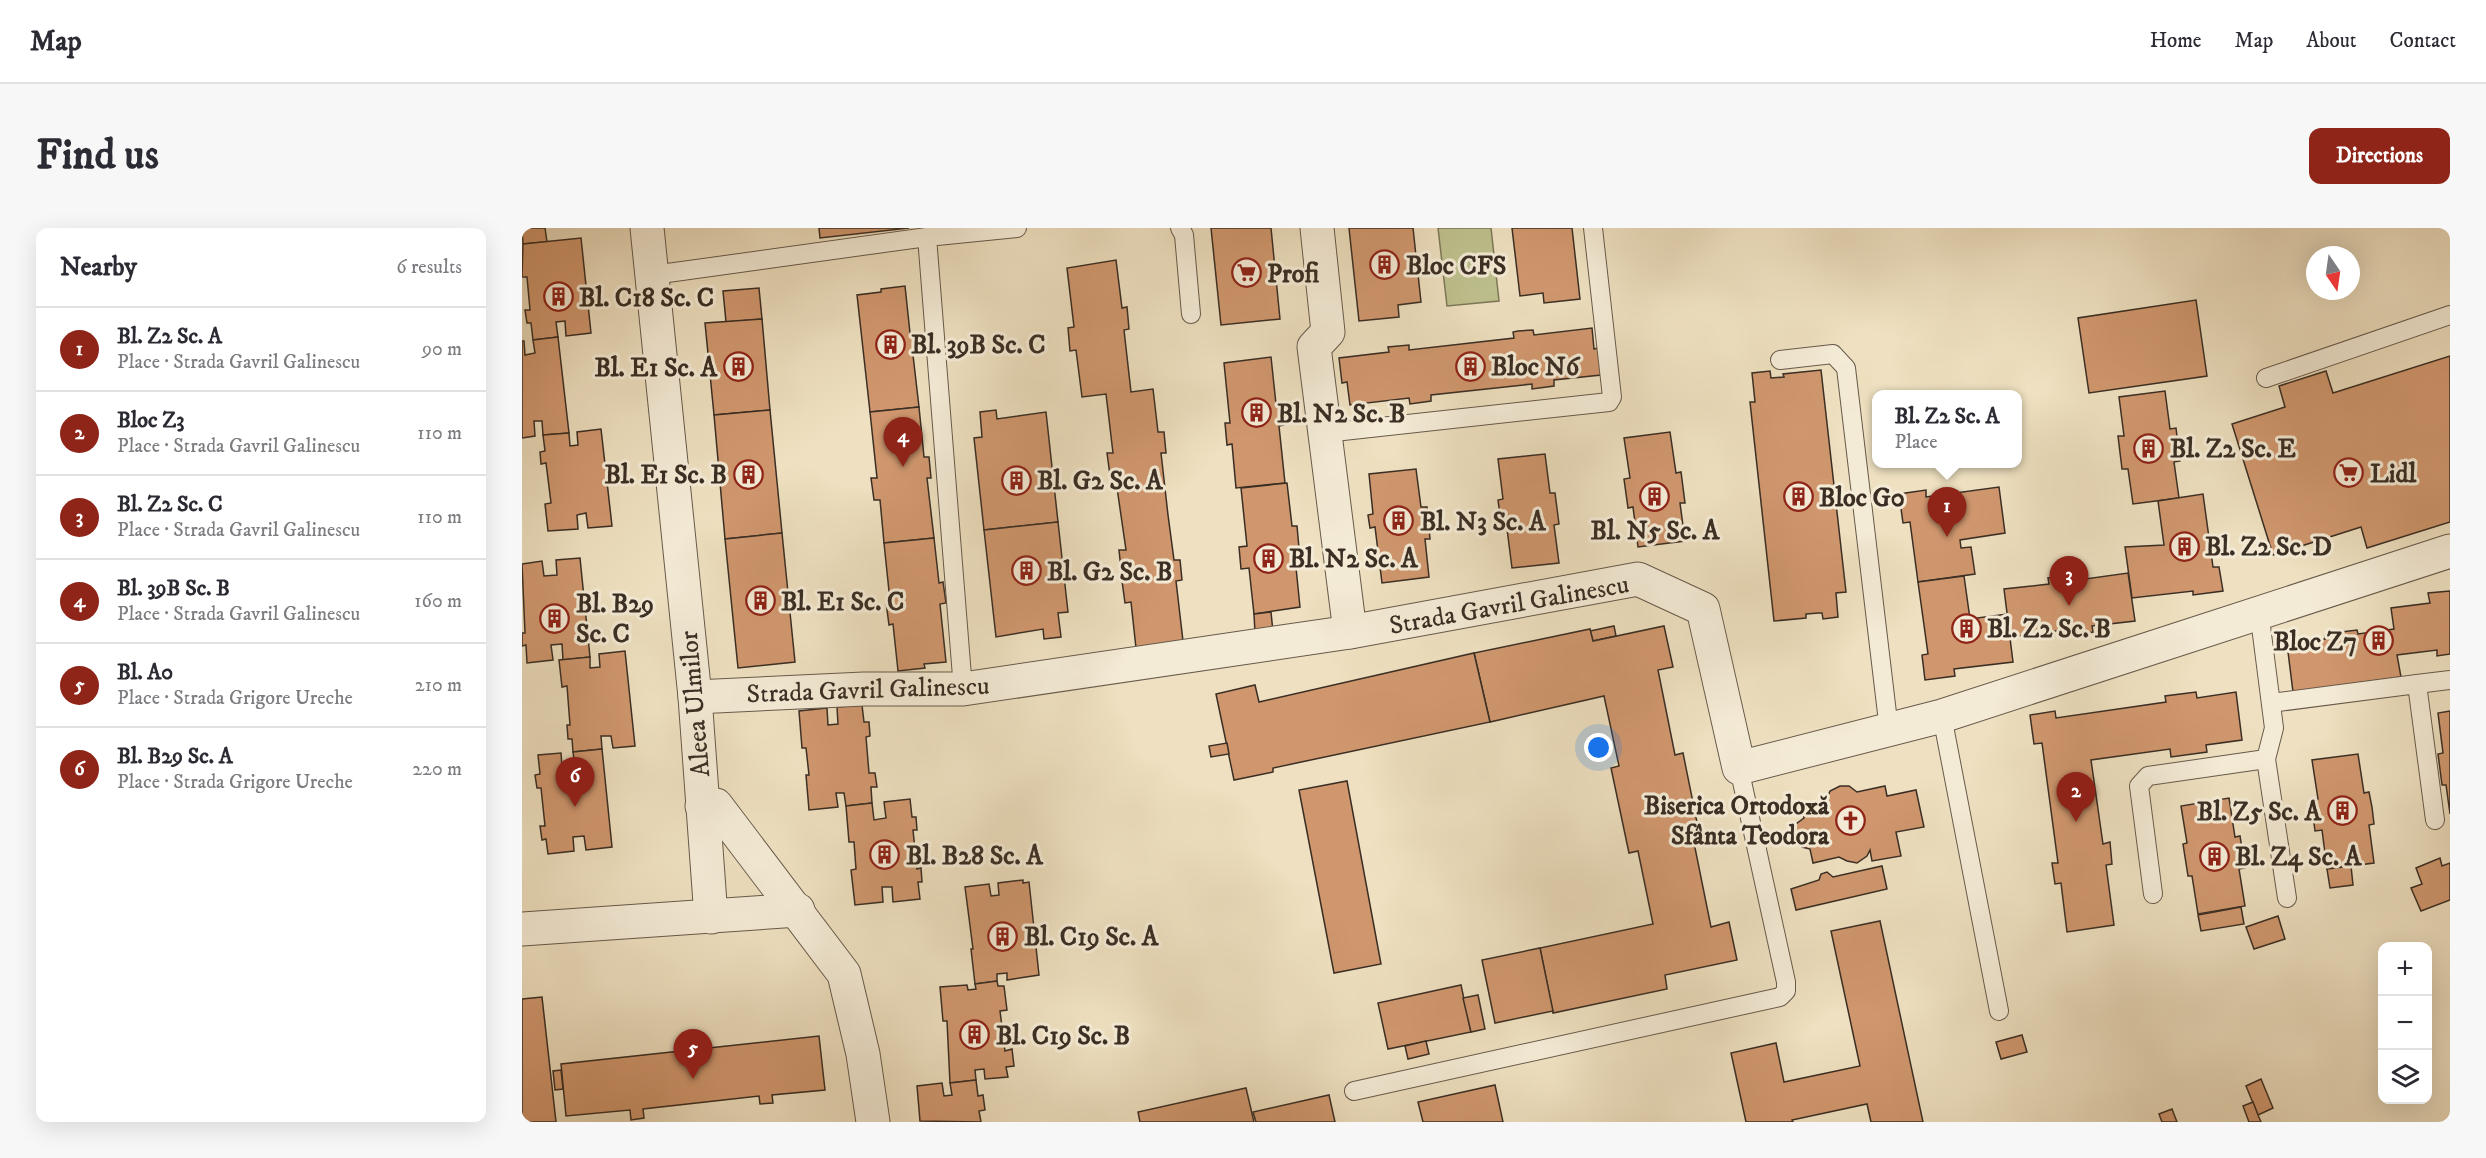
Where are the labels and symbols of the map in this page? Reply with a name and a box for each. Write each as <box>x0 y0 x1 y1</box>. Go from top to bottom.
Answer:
north arrow <box>2306 246 2360 300</box>
building icon: Bloc CFS <box>1369 249 1401 281</box>
place label: Bloc CFS <box>1406 250 1506 283</box>
supermarket icon: Profi <box>1230 257 1262 289</box>
place label: Profi <box>1267 258 1319 291</box>
building icon: Bl. C18 Sc. C <box>542 281 574 313</box>
place label: Bl. C18 Sc. C <box>579 282 714 315</box>
building icon: Bl. 39B Sc. C <box>874 328 906 360</box>
place label: Bl. 39B Sc. C <box>911 329 1045 362</box>
building icon: Bloc N6 <box>1454 350 1486 382</box>
building icon: Bl. E1 Sc. A <box>722 351 754 383</box>
place label: Bloc N6 <box>1491 351 1581 384</box>
place label: Bl. E1 Sc. A <box>594 352 718 385</box>
building icon: Bl. N2 Sc. B <box>1240 397 1272 429</box>
place label: Bl. N2 Sc. B <box>1277 398 1406 431</box>
pin: 4 <box>884 418 922 467</box>
building icon: Bl. Z2 Sc. E <box>2133 432 2165 464</box>
place label: Bl. Z2 Sc. E <box>2170 433 2296 466</box>
supermarket icon: Lidl <box>2333 457 2365 489</box>
building icon: Bl. E1 Sc. B <box>732 458 764 490</box>
place label: Lidl <box>2370 458 2417 491</box>
place label: Bl. E1 Sc. B <box>605 459 727 492</box>
building icon: Bl. G2 Sc. A <box>1000 464 1032 496</box>
place label: Bl. G2 Sc. A <box>1037 465 1164 498</box>
building icon: Bl. N5 Sc. A <box>1639 480 1671 512</box>
building icon: Bloc G0 <box>1782 481 1814 513</box>
place label: Bloc G0 <box>1819 482 1905 515</box>
pin: 1 <box>1928 488 1966 537</box>
building icon: Bl. N3 Sc. A <box>1383 505 1415 537</box>
place label: Bl. N3 Sc. A <box>1420 506 1547 539</box>
place label: Bl. N5 Sc. A <box>1591 515 1721 548</box>
building icon: Bl. Z2 Sc. D <box>2168 530 2200 562</box>
place label: Bl. Z2 Sc. D <box>2205 531 2332 564</box>
building icon: Bl. N2 Sc. A <box>1252 542 1284 574</box>
place label: Bl. N2 Sc. A <box>1289 543 1419 576</box>
building icon: Bl. G2 Sc. B <box>1010 555 1042 587</box>
place label: Bl. G2 Sc. B <box>1047 556 1172 589</box>
pin: 3 <box>2050 556 2088 606</box>
street label: Strada Gavril Galinescu <box>1387 568 1632 643</box>
building icon: Bl. E1 Sc. C <box>744 585 776 617</box>
place label: Bl. E1 Sc. C <box>781 586 904 619</box>
place label: Bl. B29 Sc. C <box>576 588 654 651</box>
building icon: Bl. B29 Sc. C <box>539 602 571 634</box>
building icon: Bl. Z2 Sc. B <box>1950 612 1982 644</box>
place label: Bl. Z2 Sc. B <box>1987 613 2111 646</box>
building icon: Bloc Z7 <box>2362 625 2394 657</box>
place label: Bloc Z7 <box>2273 626 2357 659</box>
street label: Aleea Ulmilor <box>673 629 718 778</box>
street label: Strada Gavril Galinescu <box>746 670 990 711</box>
your location <box>1584 733 1613 762</box>
pin: 6 <box>556 758 594 807</box>
pin: 2 <box>2056 772 2096 822</box>
place label: Biserica Ortodoxă Sfânta Teodora <box>1644 790 1830 853</box>
building icon: Bl. Z5 Sc. A <box>2326 795 2358 827</box>
place label: Bl. Z5 Sc. A <box>2197 796 2322 829</box>
church icon: Biserica Ortodoxă Sfânta Teodora <box>1834 804 1866 836</box>
building icon: Bl. B28 Sc. A <box>869 839 901 871</box>
place label: Bl. B28 Sc. A <box>906 840 1044 873</box>
building icon: Bl. Z4 Sc. A <box>2198 840 2230 872</box>
place label: Bl. Z4 Sc. A <box>2235 841 2363 874</box>
building icon: Bl. C19 Sc. A <box>987 920 1019 952</box>
place label: Bl. C19 Sc. A <box>1024 921 1160 954</box>
building icon: Bl. C19 Sc. B <box>959 1019 991 1051</box>
place label: Bl. C19 Sc. B <box>996 1020 1130 1053</box>
pin: 5 <box>674 1030 712 1079</box>

